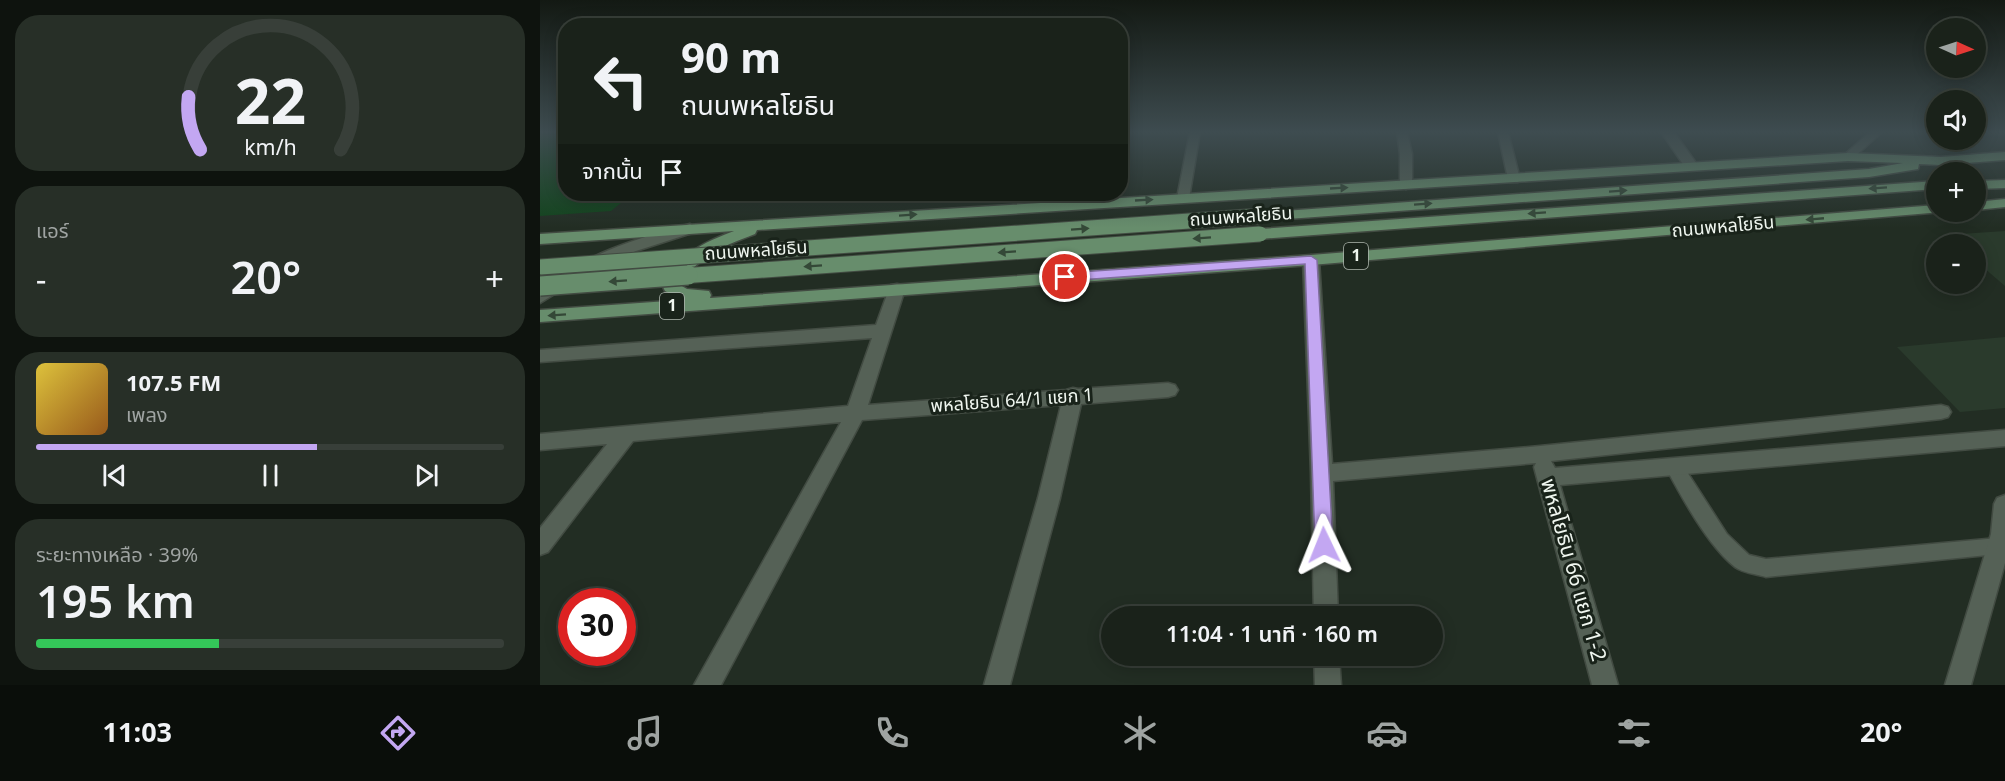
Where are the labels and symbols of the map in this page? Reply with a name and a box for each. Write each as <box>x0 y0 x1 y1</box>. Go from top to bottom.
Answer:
north arrow <box>1926 18 1986 78</box>
one-way arrow <box>1330 184 1349 193</box>
one-way arrow <box>1869 184 1888 193</box>
one-way arrow <box>1608 186 1627 195</box>
one-way arrow <box>1135 195 1154 204</box>
street label: ถนนพหลโยธิน <box>1189 200 1293 234</box>
one-way arrow <box>1414 200 1433 209</box>
one-way arrow <box>1527 209 1546 218</box>
street label: ถนนพหลโยธิน <box>1671 209 1775 245</box>
one-way arrow <box>898 210 917 220</box>
one-way arrow <box>1806 214 1825 224</box>
one-way arrow <box>1071 224 1090 233</box>
one-way arrow <box>1192 233 1211 243</box>
street label: ถนนพหลโยธิน <box>704 234 808 268</box>
road number: 1 <box>1344 243 1368 269</box>
one-way arrow <box>998 247 1017 257</box>
pin <box>1039 251 1090 302</box>
one-way arrow <box>803 262 822 271</box>
one-way arrow <box>609 276 628 285</box>
road number: 1 <box>660 293 684 319</box>
one-way arrow <box>547 310 566 320</box>
street label: พหลโยธิน 64/1 แยก 1 <box>930 382 1094 420</box>
street label: พหลโยธิน 66 แยก 1-2 <box>1532 475 1614 665</box>
position arrow <box>1292 513 1356 577</box>
speed limit sign: 30 <box>558 588 636 666</box>

